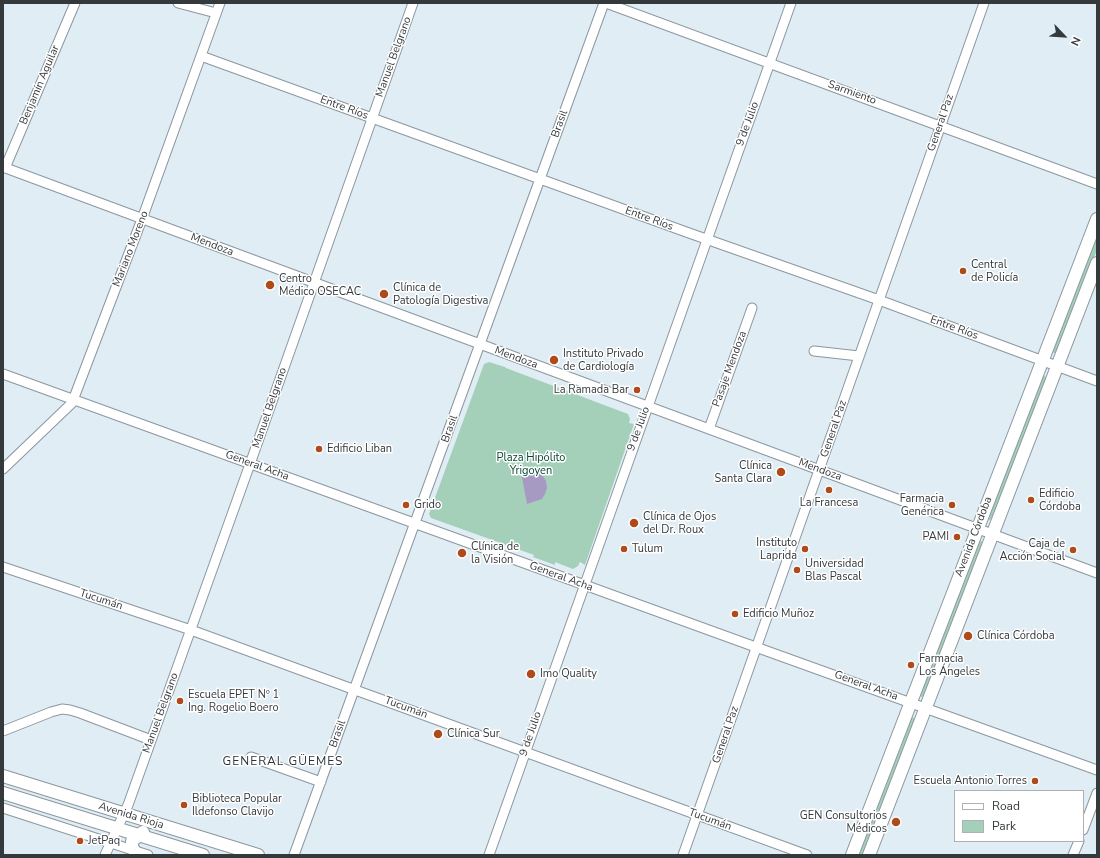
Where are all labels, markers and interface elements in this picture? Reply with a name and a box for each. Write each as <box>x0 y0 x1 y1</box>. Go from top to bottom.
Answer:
street label: Manuel Belgrano <box>373 15 415 99</box>
north arrow <box>1044 16 1084 56</box>
text: N <box>1067 34 1084 48</box>
street label: Benjamín Aguilar <box>17 43 63 127</box>
street label: Sarmiento <box>826 78 878 108</box>
street label: Entre Ríos <box>318 93 370 123</box>
street label: General Paz <box>925 93 957 153</box>
street label: 9 de Julio <box>734 100 762 148</box>
street label: Brasil <box>549 108 571 140</box>
street label: Entre Ríos <box>623 204 675 234</box>
street label: Mariano Moreno <box>110 209 152 289</box>
street label: Mendoza <box>189 231 235 259</box>
place label: Central de Policía <box>971 258 1018 284</box>
marker: Central de Policía <box>958 266 968 276</box>
place label: Centro Médico OSECAC <box>279 272 361 298</box>
marker: Centro Médico OSECAC <box>264 279 276 291</box>
place label: Clínica de Patología Digestiva <box>393 281 488 307</box>
marker: Clínica de Patología Digestiva <box>378 288 390 300</box>
street label: Entre Ríos <box>928 313 980 343</box>
street label: Pasaje Mendoza <box>710 329 750 409</box>
street label: Mendoza <box>493 344 539 372</box>
place label: Instituto Privado de Cardiología <box>563 347 644 373</box>
marker: Instituto Privado de Cardiología <box>548 354 560 366</box>
street label: Manuel Belgrano <box>250 366 290 450</box>
place label: La Ramada Bar <box>554 383 629 397</box>
marker: La Ramada Bar <box>632 385 642 395</box>
street label: General Paz <box>818 399 850 459</box>
street label: 9 de Julio <box>625 405 653 453</box>
street label: Brasil <box>439 413 461 445</box>
place label: Edificio Liban <box>327 442 392 456</box>
marker: Edificio Liban <box>314 444 324 454</box>
street label: General Acha <box>223 448 291 484</box>
park label: Plaza Hipólito Yrigoyen <box>497 451 565 477</box>
street label: Mendoza <box>797 456 843 484</box>
place label: Clínica Santa Clara <box>714 459 772 485</box>
marker: Clínica Santa Clara <box>775 466 787 478</box>
marker: La Francesa <box>824 485 834 495</box>
place label: Edificio Córdoba <box>1039 487 1081 513</box>
place label: Farmacia Genérica <box>900 492 944 518</box>
street label: Avenida Córdoba <box>953 495 995 579</box>
marker: Edificio Córdoba <box>1026 495 1036 505</box>
place label: La Francesa <box>800 496 858 510</box>
place label: Grido <box>414 498 441 512</box>
marker: Grido <box>401 500 411 510</box>
marker: Farmacia Genérica <box>947 500 957 510</box>
place label: Clínica de Ojos del Dr. Roux <box>643 510 716 536</box>
marker: Clínica de Ojos del Dr. Roux <box>628 517 640 529</box>
place label: PAMI <box>923 530 949 544</box>
marker: PAMI <box>952 532 962 542</box>
place label: Instituto Laprida <box>756 536 797 562</box>
place label: Caja de Acción Social <box>1000 537 1065 563</box>
place label: Clínica de la Visión <box>471 540 519 566</box>
place label: Tulum <box>632 542 663 556</box>
marker: Tulum <box>619 544 629 554</box>
marker: Instituto Laprida <box>800 544 810 554</box>
marker: Caja de Acción Social <box>1068 545 1078 555</box>
marker: Clínica de la Visión <box>456 547 468 559</box>
place label: Universidad Blas Pascal <box>805 557 864 583</box>
street label: General Acha <box>527 559 595 595</box>
marker: Universidad Blas Pascal <box>792 565 802 575</box>
street label: Tucumán <box>78 587 124 613</box>
place label: Edificio Muñoz <box>743 607 814 621</box>
marker: Edificio Muñoz <box>730 609 740 619</box>
place label: Clínica Córdoba <box>977 629 1054 643</box>
marker: Clínica Córdoba <box>962 630 974 642</box>
place label: Farmacia Los Ángeles <box>919 652 980 678</box>
marker: Farmacia Los Ángeles <box>906 660 916 670</box>
place label: Imo Quality <box>540 667 597 681</box>
marker: Imo Quality <box>525 668 537 680</box>
street label: General Acha <box>832 668 900 704</box>
street label: Manuel Belgrano <box>140 671 182 755</box>
place label: Escuela EPET Nº 1 Ing. Rogelio Boero <box>188 688 279 714</box>
street label: Tucumán <box>383 694 429 722</box>
marker: Escuela EPET Nº 1 Ing. Rogelio Boero <box>175 696 185 706</box>
street label: General Paz <box>710 705 742 765</box>
street label: 9 de Julio <box>517 710 545 758</box>
street label: Brasil <box>327 718 349 750</box>
place label: Clínica Sur <box>447 727 500 741</box>
marker: Clínica Sur <box>432 728 444 740</box>
district label: GENERAL GÜEMES <box>223 755 343 769</box>
place label: Escuela Antonio Torres <box>914 774 1027 788</box>
marker: Escuela Antonio Torres <box>1030 776 1040 786</box>
legend <box>954 790 1084 842</box>
place label: Biblioteca Popular Ildefonso Clavijo <box>192 792 282 818</box>
text: Road <box>992 798 1020 814</box>
street label: Avenida Rioja <box>97 800 165 832</box>
marker: Biblioteca Popular Ildefonso Clavijo <box>179 800 189 810</box>
street label: Tucumán <box>687 806 733 834</box>
place label: GEN Consultorios Médicos <box>800 809 887 835</box>
marker: GEN Consultorios Médicos <box>890 816 902 828</box>
text: Park <box>992 818 1016 834</box>
place label: JetPaq <box>88 834 120 848</box>
marker: JetPaq <box>75 836 85 846</box>

